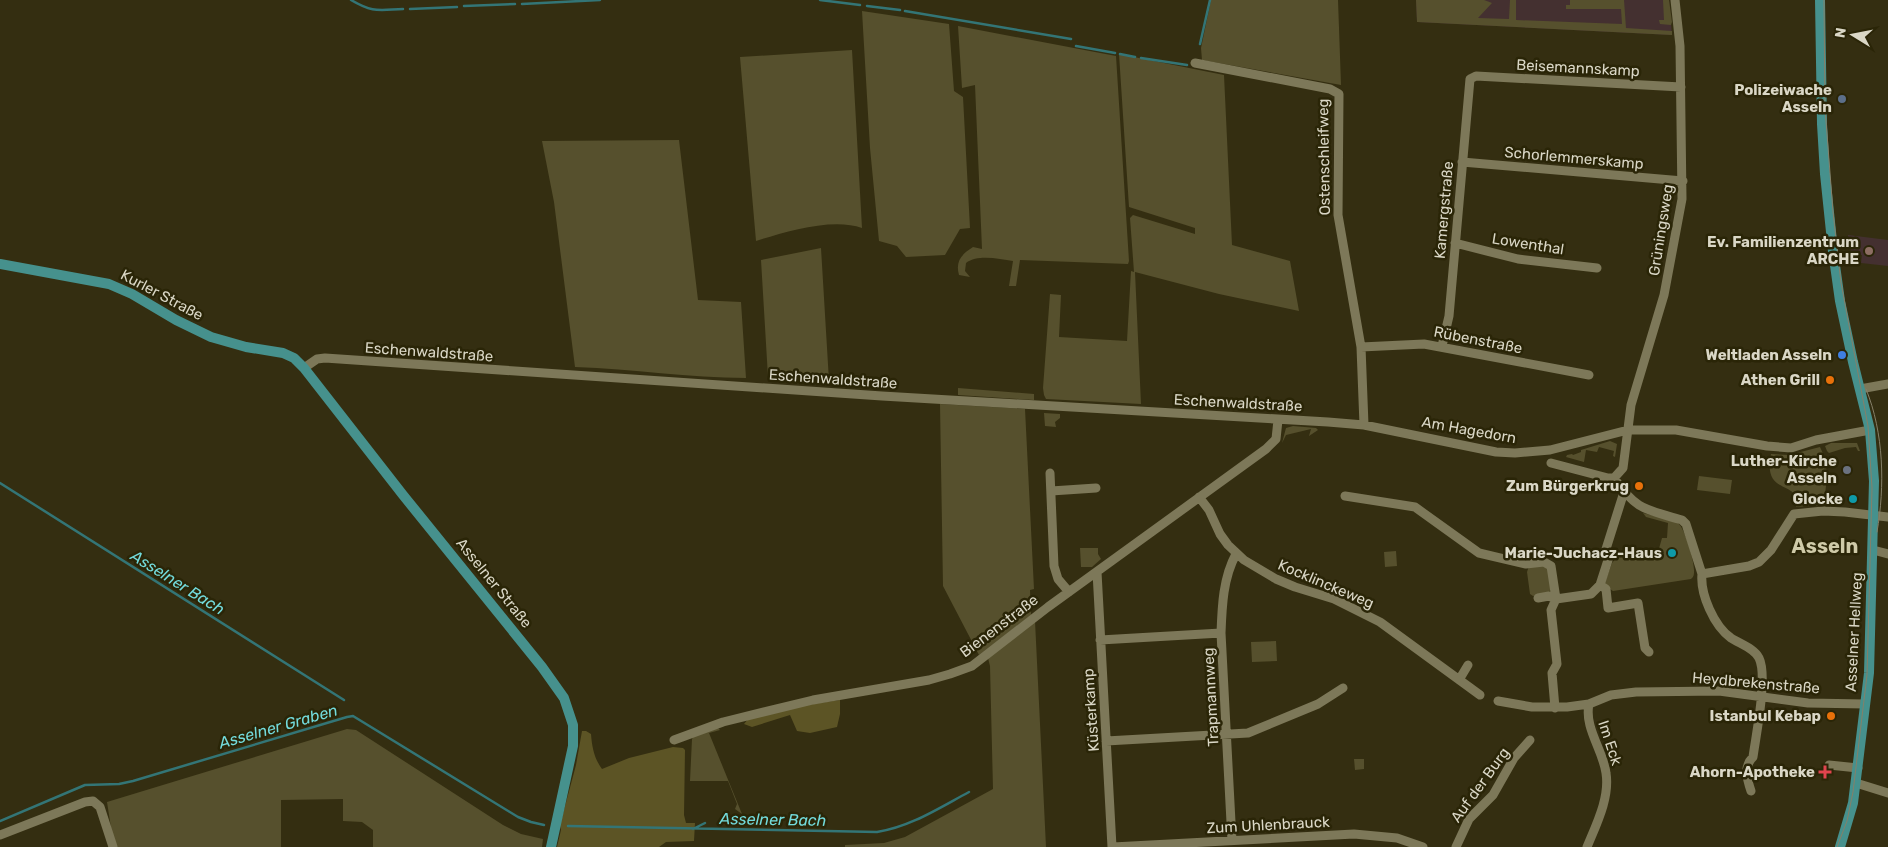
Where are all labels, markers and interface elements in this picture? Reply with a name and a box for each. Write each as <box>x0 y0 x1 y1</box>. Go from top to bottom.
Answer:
north arrow <box>1828 10 1878 60</box>
text: N <box>1831 26 1850 39</box>
street label: Beisemannskamp <box>1516 56 1640 80</box>
place label: Polizeiwache Asseln <box>1734 81 1832 116</box>
marker: Polizeiwache Asseln <box>1836 93 1848 105</box>
street label: Ostenschleifweg <box>1314 98 1334 216</box>
street label: Schorlemmerskamp <box>1504 143 1644 173</box>
street label: Kamergstraße <box>1431 160 1457 260</box>
street label: Grüningsweg <box>1645 183 1677 277</box>
street label: Lowenthal <box>1491 229 1565 259</box>
place label: Ev. Familienzentrum ARCHE <box>1707 233 1859 268</box>
marker: Ev. Familienzentrum ARCHE <box>1863 245 1875 257</box>
street label: Kurler Straße <box>118 266 206 324</box>
street label: Rübenstraße <box>1432 323 1524 357</box>
street label: Eschenwaldstraße <box>364 339 494 365</box>
place label: Weltladen Asseln <box>1705 346 1832 364</box>
marker: Weltladen Asseln <box>1836 349 1848 361</box>
street label: Eschenwaldstraße <box>768 366 898 392</box>
place label: Athen Grill <box>1741 371 1820 389</box>
marker: Athen Grill <box>1824 374 1836 386</box>
street label: Eschenwaldstraße <box>1173 391 1303 415</box>
street label: Am Hagedorn <box>1420 413 1518 447</box>
place label: Luther-Kirche Asseln <box>1731 452 1837 487</box>
marker: Luther-Kirche Asseln <box>1841 464 1853 476</box>
place label: Zum Bürgerkrug <box>1506 477 1629 495</box>
marker: Zum Bürgerkrug <box>1633 480 1645 492</box>
place label: Glocke <box>1793 490 1843 508</box>
marker: Glocke <box>1847 493 1859 505</box>
district label: Asseln <box>1792 534 1858 558</box>
street label: Asselner Straße <box>452 535 536 631</box>
place label: Marie-Juchacz-Haus <box>1505 544 1662 562</box>
water label: Asselner Bach <box>127 546 228 619</box>
marker: Marie-Juchacz-Haus <box>1666 547 1678 559</box>
street label: Kocklinckeweg <box>1275 556 1377 612</box>
street label: Asselner Hellweg <box>1842 572 1866 692</box>
street label: Bienenstraße <box>956 591 1042 661</box>
street label: Trapmannweg <box>1199 647 1223 747</box>
street label: Küsterkamp <box>1079 668 1103 752</box>
street label: Heydbrekenstraße <box>1691 668 1821 698</box>
water label: Asselner Graben <box>216 700 340 753</box>
place label: Istanbul Kebap <box>1710 707 1821 725</box>
marker: Istanbul Kebap <box>1825 710 1837 722</box>
street label: Im Eck <box>1594 718 1626 768</box>
street label: Auf der Burg <box>1447 744 1513 826</box>
place label: Ahorn-Apotheke <box>1690 763 1815 781</box>
marker: Ahorn-Apotheke <box>1819 766 1831 778</box>
water label: Asselner Bach <box>718 809 827 830</box>
street label: Zum Uhlenbrauck <box>1206 813 1330 837</box>

